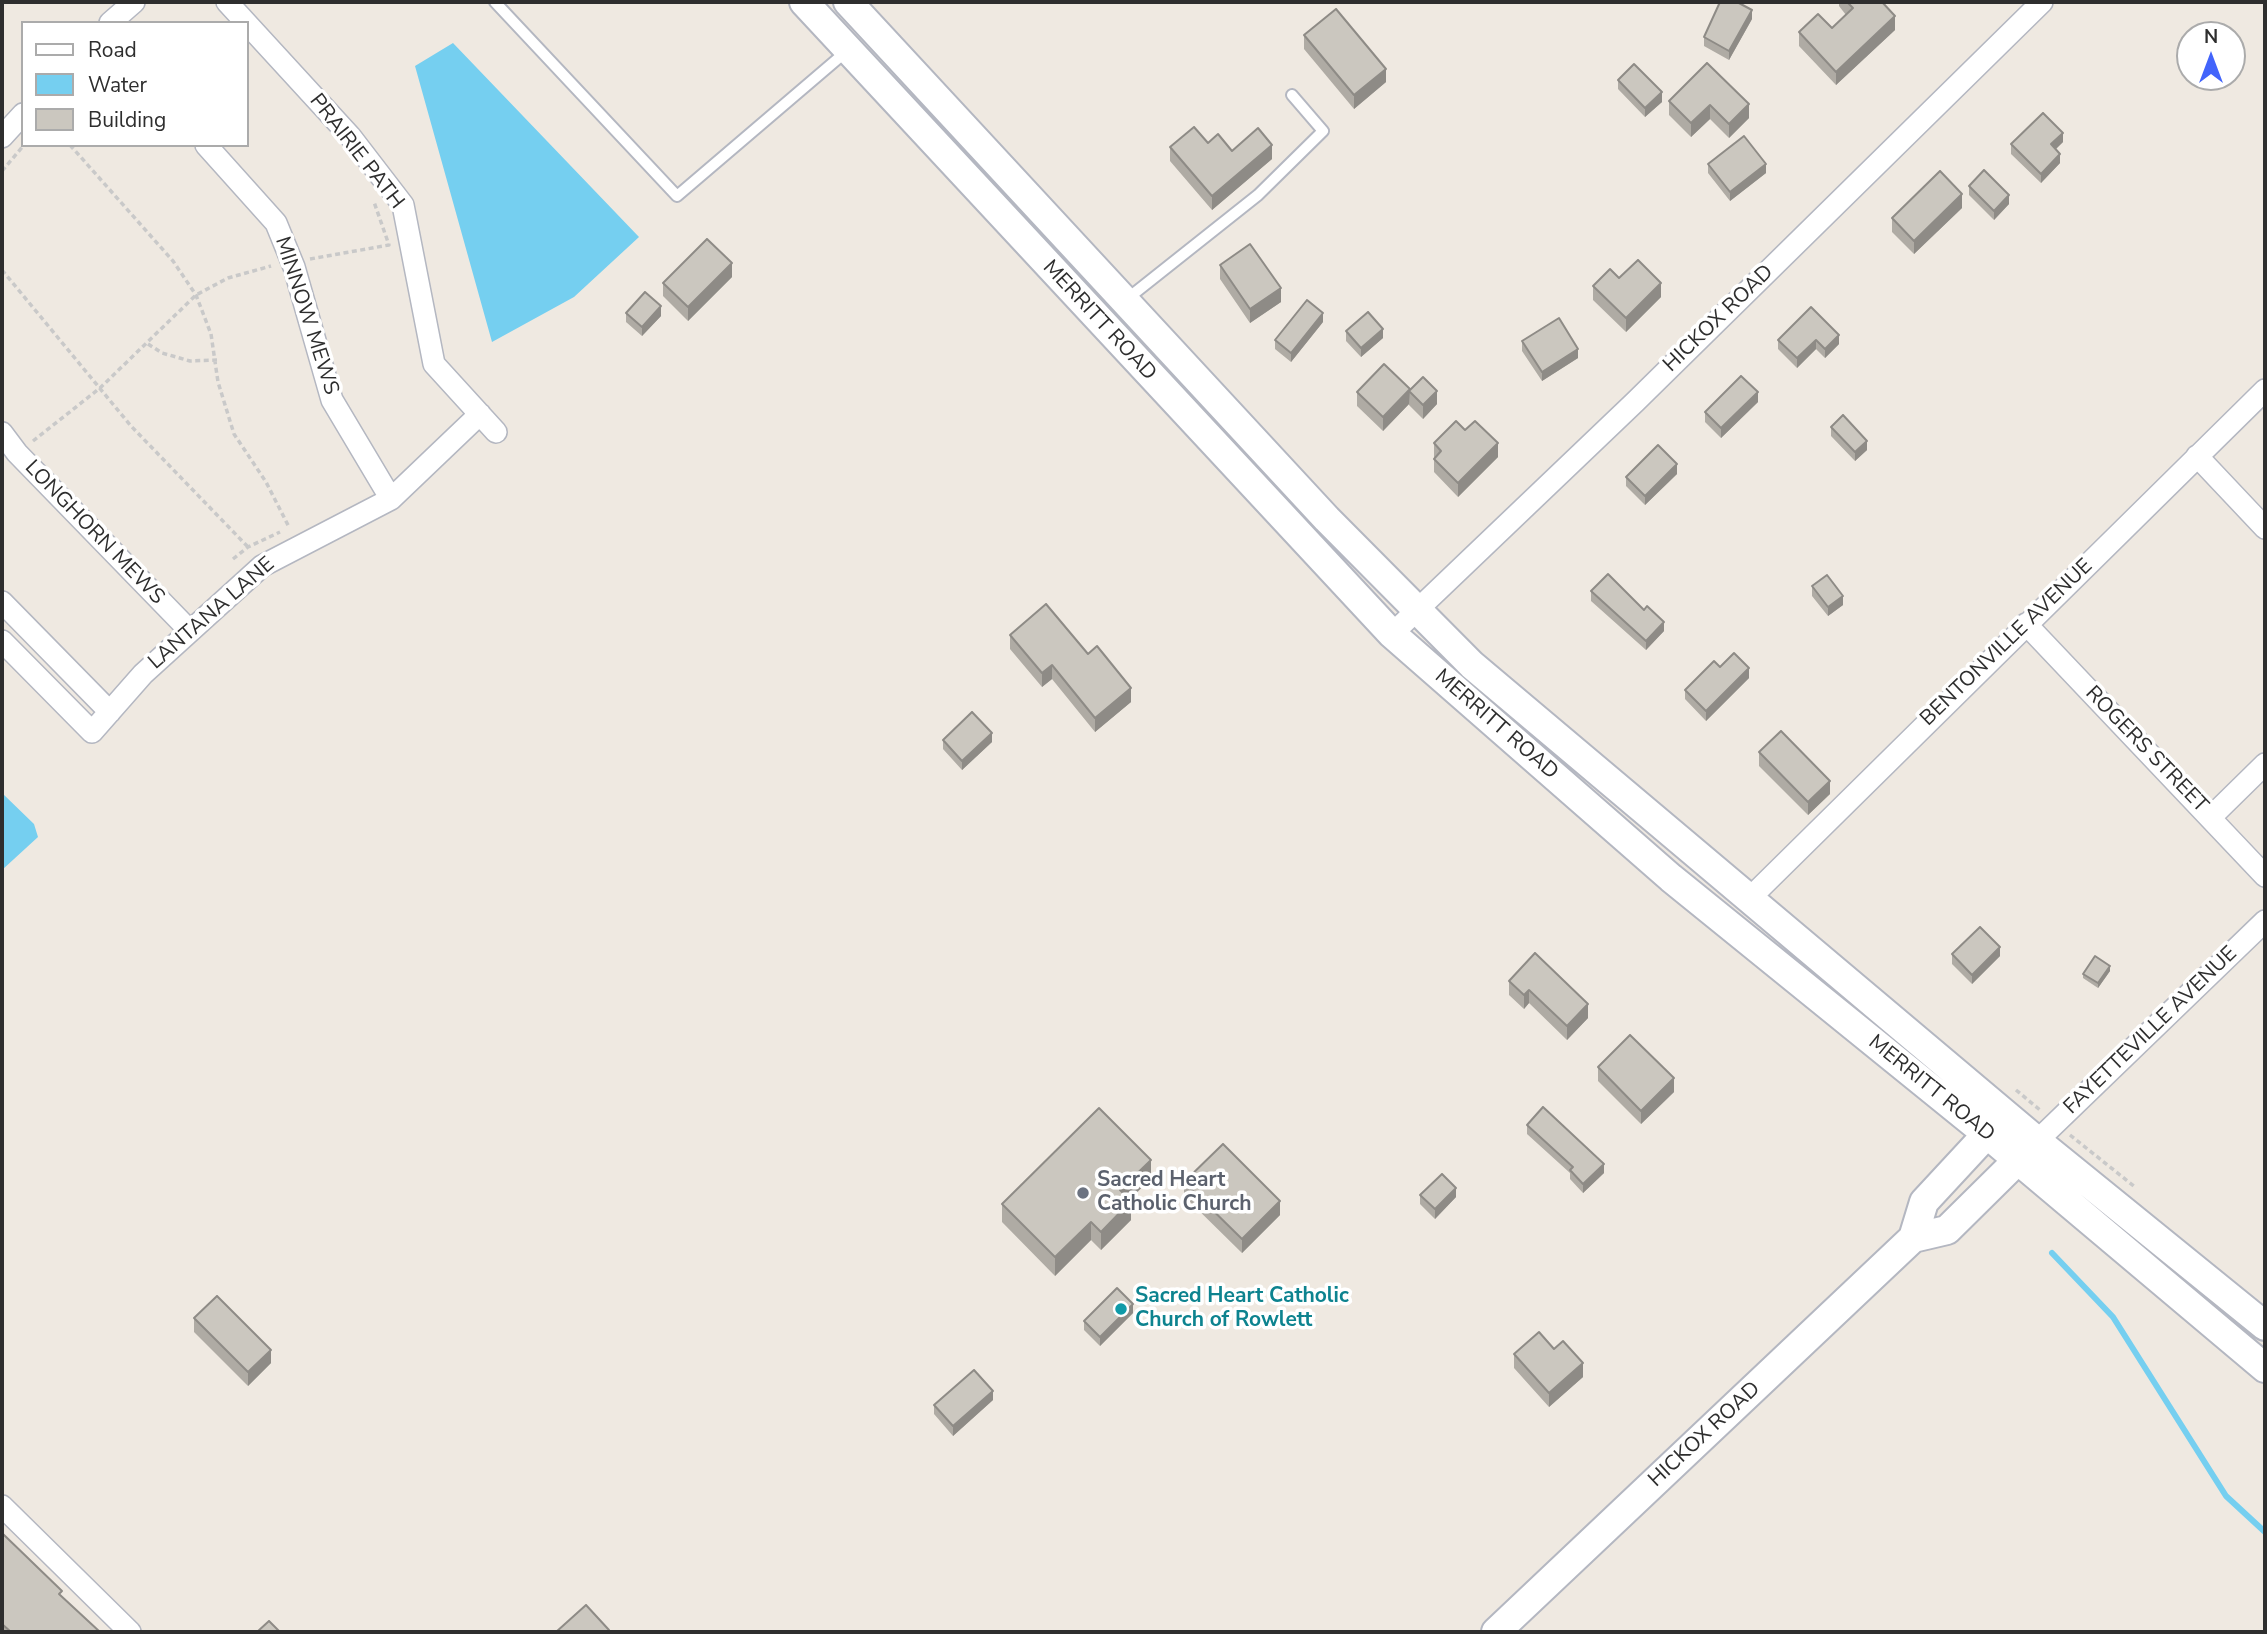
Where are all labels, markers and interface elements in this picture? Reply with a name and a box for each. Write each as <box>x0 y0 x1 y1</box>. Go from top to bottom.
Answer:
legend <box>21 21 248 147</box>
north arrow <box>2176 21 2246 91</box>
text: N <box>2204 24 2218 50</box>
text: Road <box>88 36 137 64</box>
text: Water <box>88 71 147 99</box>
street label: PRAIRIE PATH <box>303 89 409 215</box>
text: Building <box>88 106 166 134</box>
street label: MINNOW MEWS <box>269 234 343 398</box>
street label: MERRITT ROAD <box>1037 256 1161 386</box>
street label: HICKOX ROAD <box>1659 260 1779 378</box>
street label: LONGHORN MEWS <box>19 456 169 610</box>
street label: LANTANA LANE <box>144 553 280 675</box>
street label: BENTONVILLE AVENUE <box>1916 554 2098 732</box>
street label: MERRITT ROAD <box>1429 665 1563 785</box>
street label: ROGERS STREET <box>2079 682 2213 818</box>
street label: FAYETTEVILLE AVENUE <box>2059 942 2243 1120</box>
street label: MERRITT ROAD <box>1863 1030 1999 1148</box>
place label: Sacred Heart Catholic Church <box>1097 1168 1251 1218</box>
marker: Sacred Heart Catholic Church <box>1075 1185 1091 1201</box>
place label: Sacred Heart Catholic Church of Rowlett <box>1135 1284 1349 1334</box>
marker: Sacred Heart Catholic Church of Rowlett <box>1113 1301 1129 1317</box>
street label: HICKOX ROAD <box>1644 1377 1766 1493</box>

